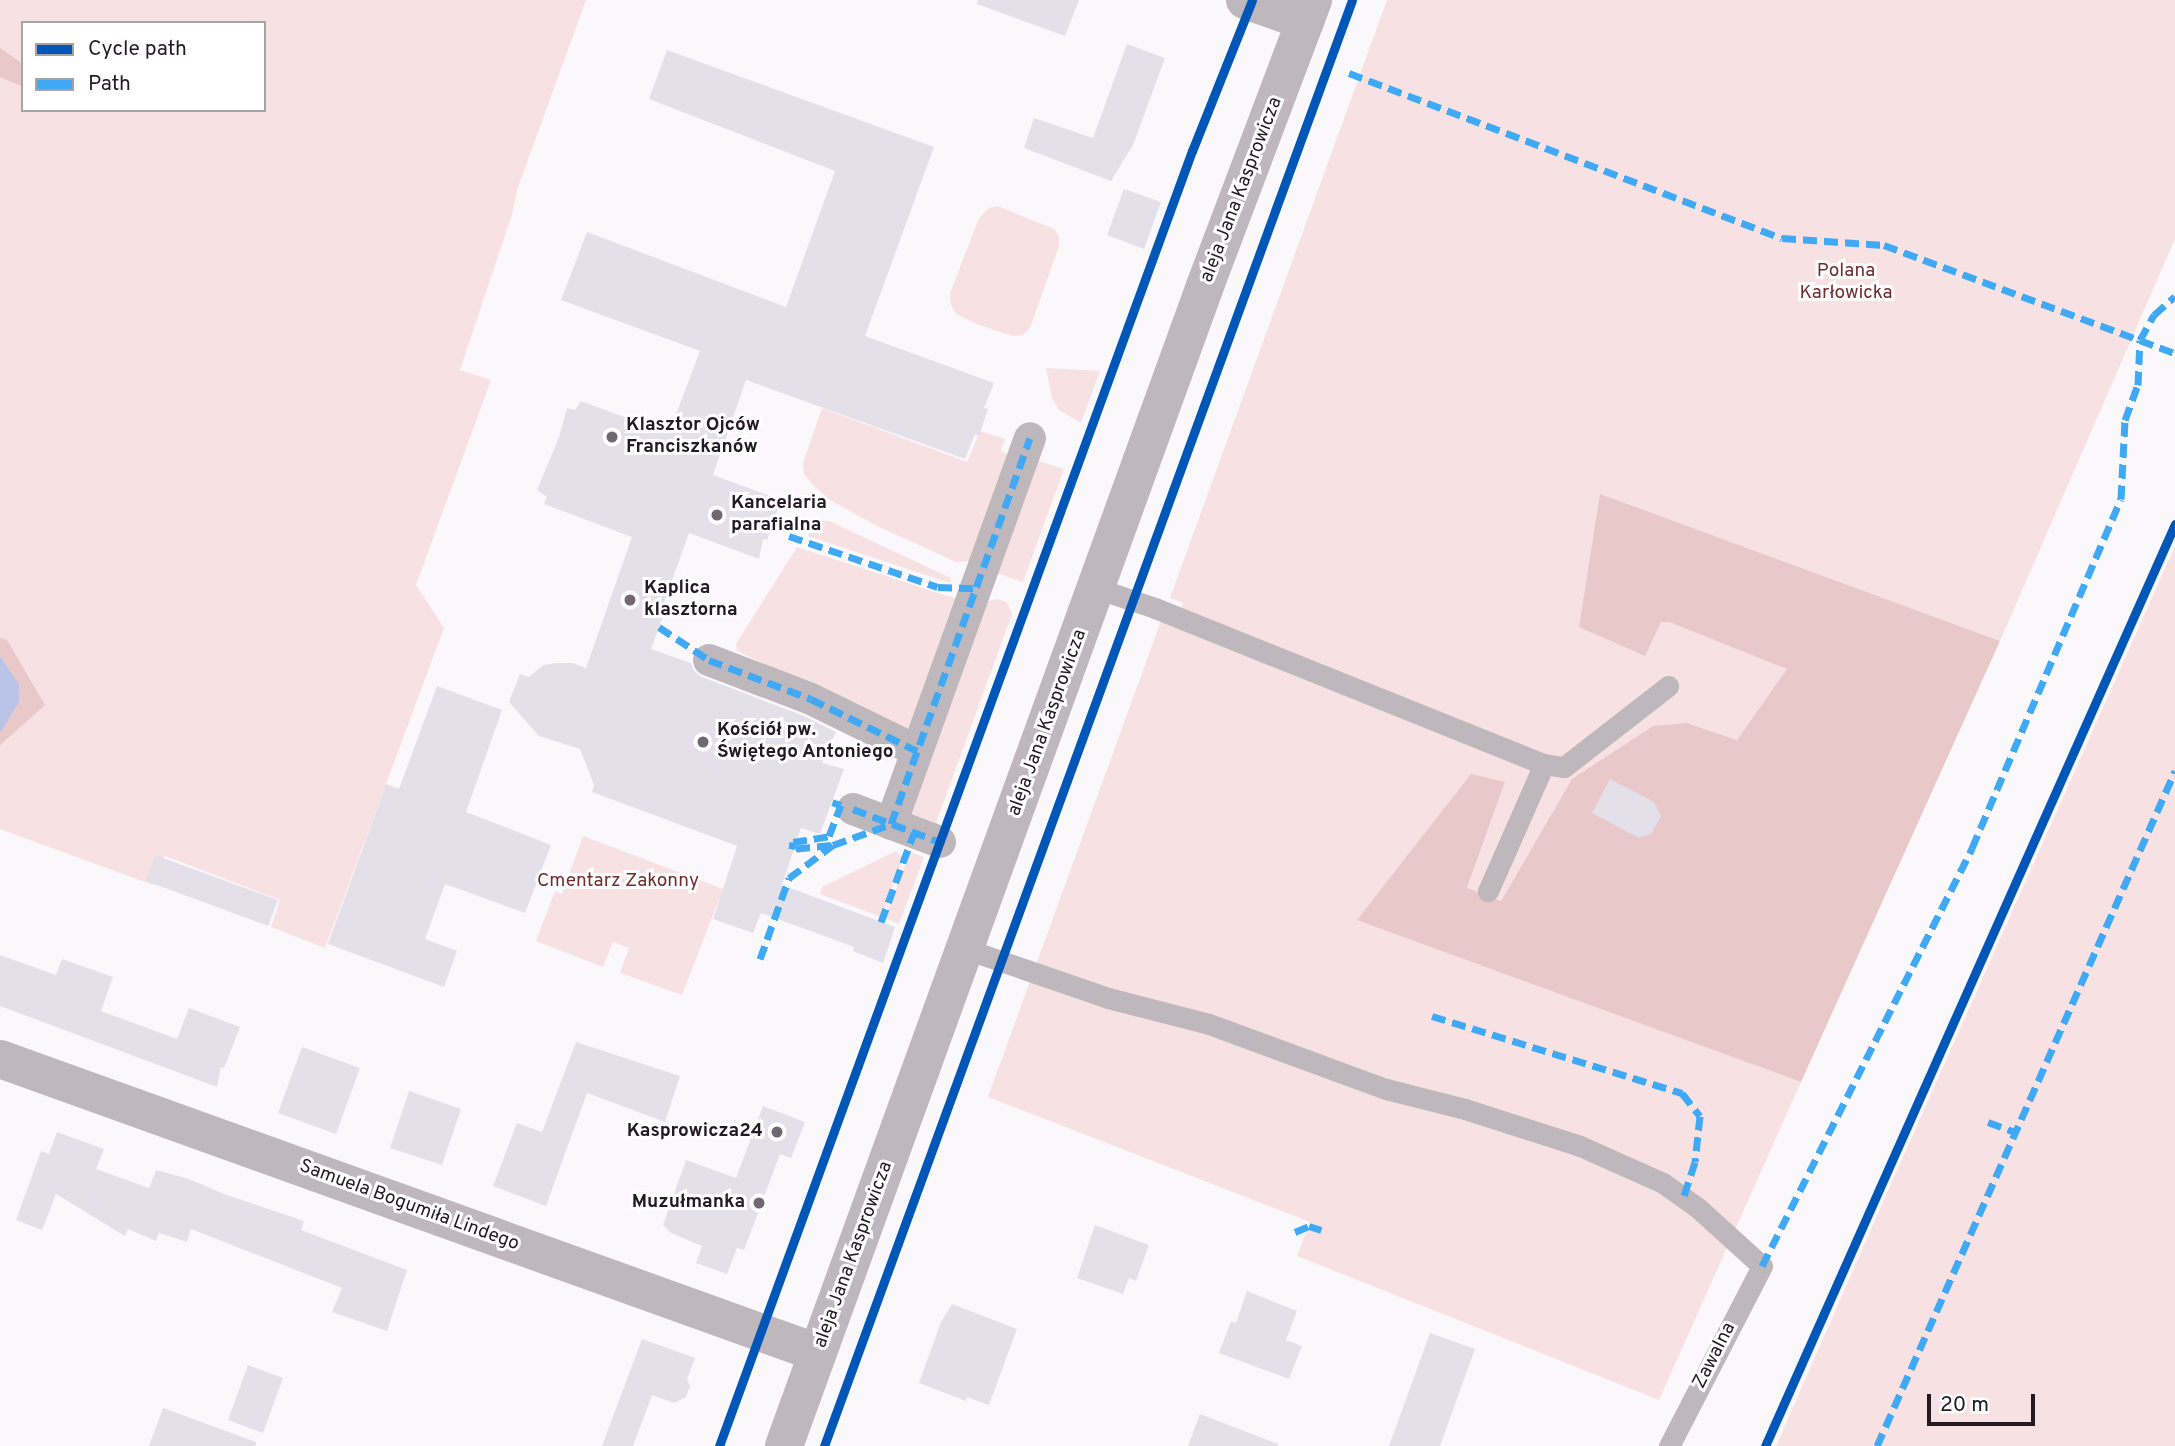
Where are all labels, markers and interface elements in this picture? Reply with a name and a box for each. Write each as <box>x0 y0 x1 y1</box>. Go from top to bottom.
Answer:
legend <box>21 21 266 112</box>
text: Cycle path <box>88 36 187 63</box>
text: Path <box>88 71 131 98</box>
street label: aleja Jana Kasprowicza <box>1196 94 1288 286</box>
park label: Polana Karłowicka <box>1800 261 1892 305</box>
place label: Klasztor Ojców Franciszkanów <box>626 415 760 459</box>
marker: Klasztor Ojców Franciszkanów <box>604 429 620 445</box>
place label: Kancelaria parafialna <box>731 493 827 537</box>
marker: Kancelaria parafialna <box>709 507 725 523</box>
place label: Kaplica klasztorna <box>644 578 738 622</box>
marker: Kaplica klasztorna <box>622 592 638 608</box>
street label: aleja Jana Kasprowicza <box>1004 627 1092 819</box>
place label: Kościół pw. Świętego Antoniego <box>717 720 894 764</box>
marker: Kościół pw. Świętego Antoniego <box>695 734 711 750</box>
park label: Cmentarz Zakonny <box>537 871 699 893</box>
place label: Kasprowicza24 <box>627 1121 763 1143</box>
marker: Kasprowicza24 <box>769 1124 785 1140</box>
street label: Samuela Bogumiła Lindego <box>296 1156 522 1256</box>
street label: aleja Jana Kasprowicza <box>810 1159 898 1351</box>
place label: Muzułmanka <box>632 1192 745 1214</box>
marker: Muzułmanka <box>751 1195 767 1211</box>
street label: Zawalna <box>1689 1319 1741 1393</box>
scale bar <box>1930 1380 2038 1424</box>
text: 20 m <box>1940 1392 1989 1419</box>

